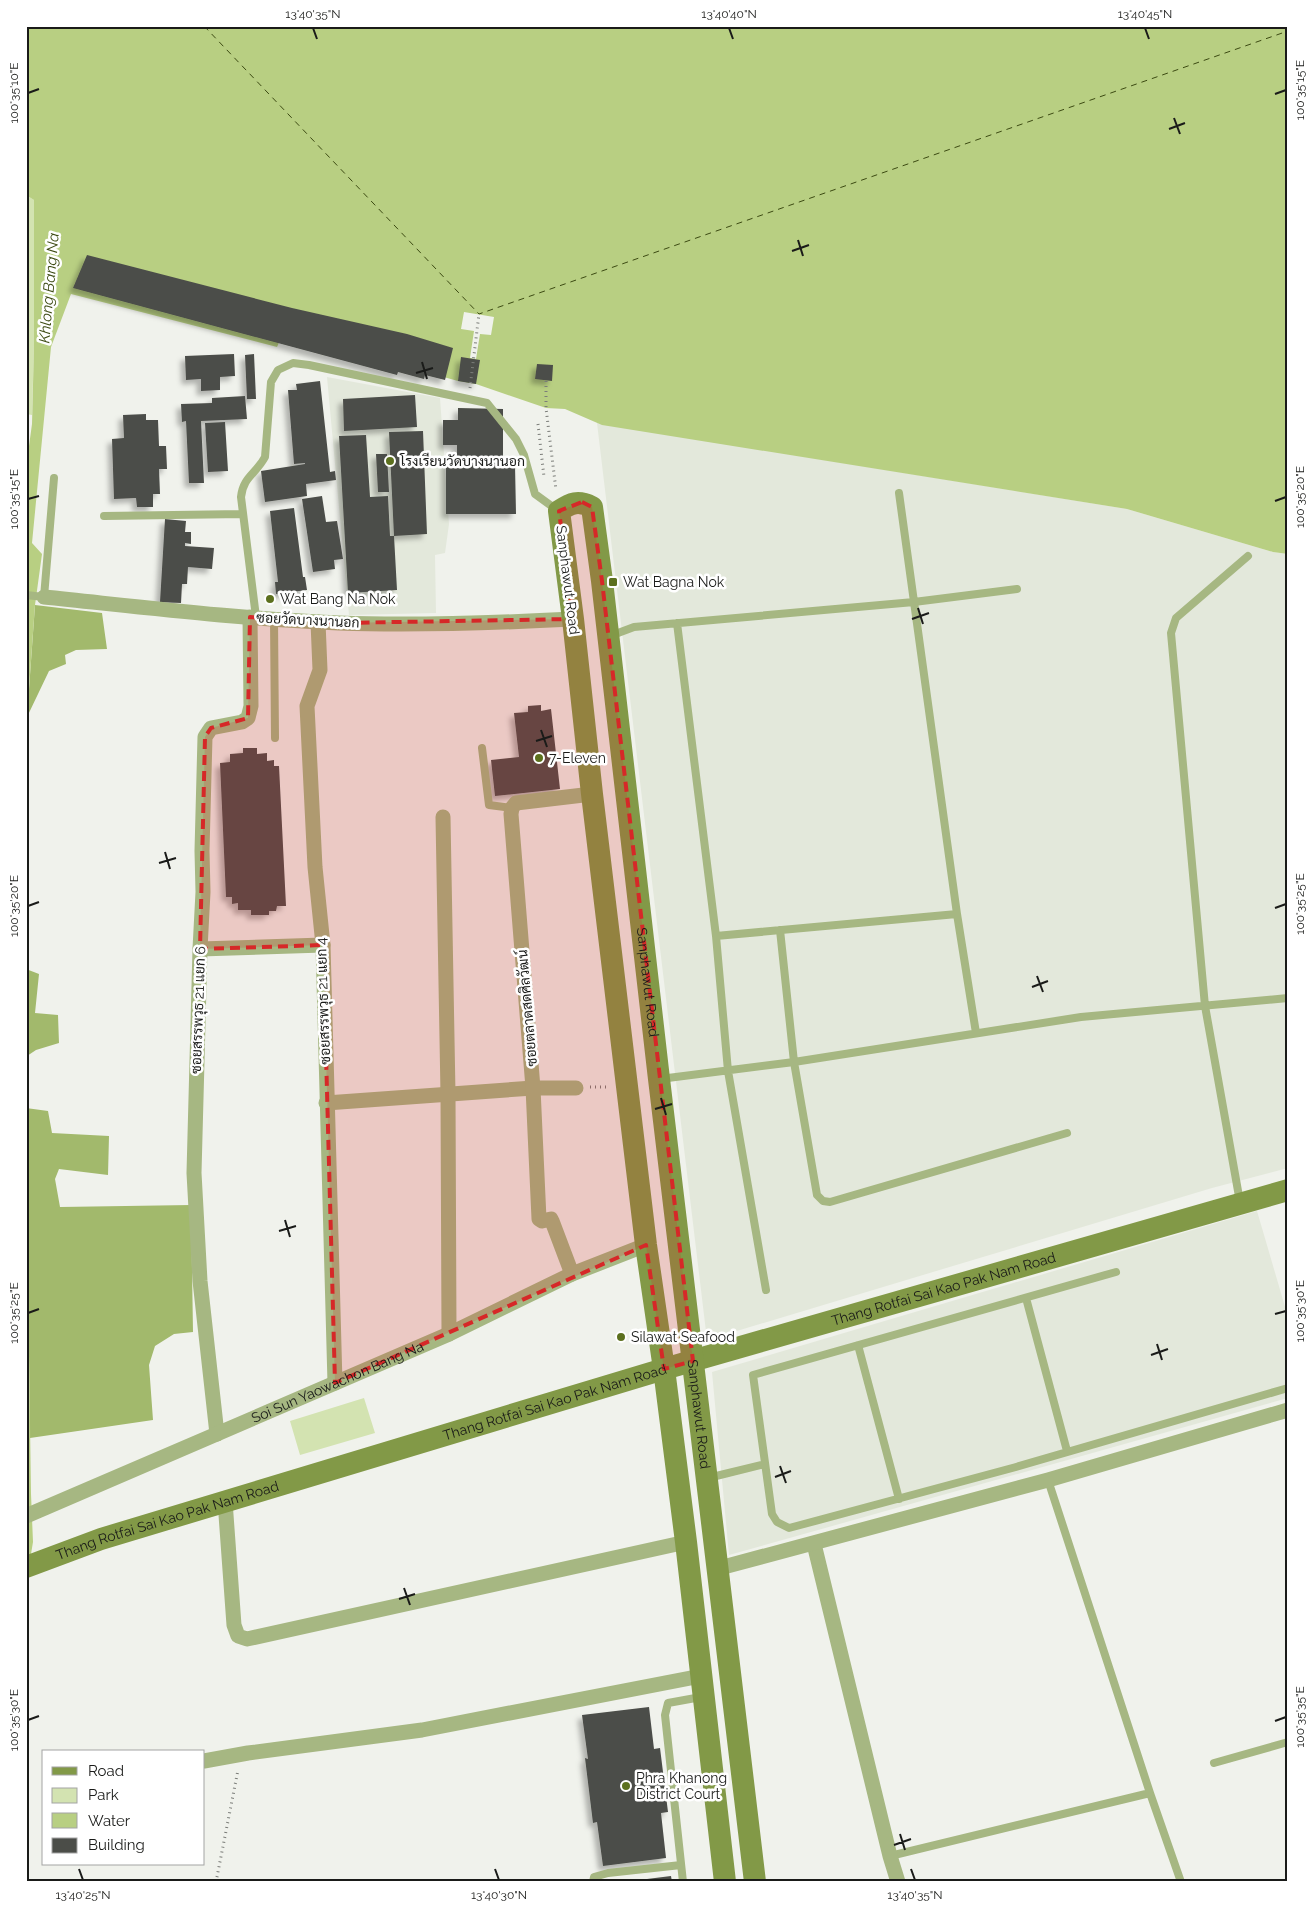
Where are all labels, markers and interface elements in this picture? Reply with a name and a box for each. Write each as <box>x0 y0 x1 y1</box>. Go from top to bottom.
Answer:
text: 13°40'35"N <box>285 7 341 21</box>
text: 13°40'40"N <box>701 7 757 21</box>
text: 13°40'45"N <box>1118 7 1172 21</box>
text: 100°35'15"E <box>1293 60 1307 120</box>
text: 100°35'10"E <box>7 62 21 124</box>
water label: Khlong Bang Na <box>35 232 63 344</box>
place label: โรงเรียนวัดบางนานอก <box>399 452 525 469</box>
marker: โรงเรียนวัดบางนานอก <box>384 455 396 467</box>
text: 100°35'20"E <box>1293 466 1307 528</box>
text: 100°35'15"E <box>7 469 21 529</box>
street label: Sanphawut Road <box>553 524 583 636</box>
place label: Wat Bagna Nok <box>623 574 725 590</box>
marker: Wat Bagna Nok <box>607 576 619 588</box>
place label: Wat Bang Na Nok <box>280 591 396 607</box>
marker: Wat Bang Na Nok <box>264 593 276 605</box>
street label: ซอยวัดบางนานอก <box>256 609 360 631</box>
place label: 7-Eleven <box>549 750 606 766</box>
marker: 7-Eleven <box>533 752 545 764</box>
text: 100°35'25"E <box>1293 873 1307 935</box>
text: 100°35'20"E <box>7 875 21 937</box>
street label: Sanphawut Road <box>634 926 662 1038</box>
street label: ซอยสรรพวุธ 21 แยก 4 <box>313 937 335 1065</box>
street label: ซอยสรรพวุธ 21 แยก 6 <box>188 946 210 1074</box>
street label: ซอยตลาดสดศิลวัฒน์ <box>513 949 540 1067</box>
street label: Thang Rotfai Sai Kao Pak Nam Road <box>830 1249 1058 1329</box>
text: 100°35'30"E <box>1293 1280 1307 1342</box>
text: 100°35'25"E <box>7 1282 21 1344</box>
place label: Silawat Seafood <box>631 1329 735 1345</box>
marker: Silawat Seafood <box>615 1331 627 1343</box>
street label: Soi Sun Yaowachon Bang Na <box>249 1338 426 1426</box>
street label: Sanphawut Road <box>685 1358 714 1470</box>
street label: Thang Rotfai Sai Kao Pak Nam Road <box>441 1361 668 1443</box>
street label: Thang Rotfai Sai Kao Pak Nam Road <box>54 1478 281 1563</box>
text: 100°35'35"E <box>1293 1686 1307 1748</box>
text: 100°35'30"E <box>7 1689 21 1751</box>
legend <box>42 1750 205 1866</box>
text: Road <box>88 1762 124 1780</box>
place label: Phra Khanong District Court <box>636 1770 727 1802</box>
marker: Phra Khanong District Court <box>620 1780 632 1792</box>
text: Park <box>88 1786 119 1804</box>
text: Water <box>88 1812 131 1830</box>
text: Building <box>88 1836 145 1854</box>
text: 13°40'25"N <box>55 1888 111 1902</box>
text: 13°40'30"N <box>471 1888 527 1902</box>
text: 13°40'35"N <box>887 1888 943 1902</box>

